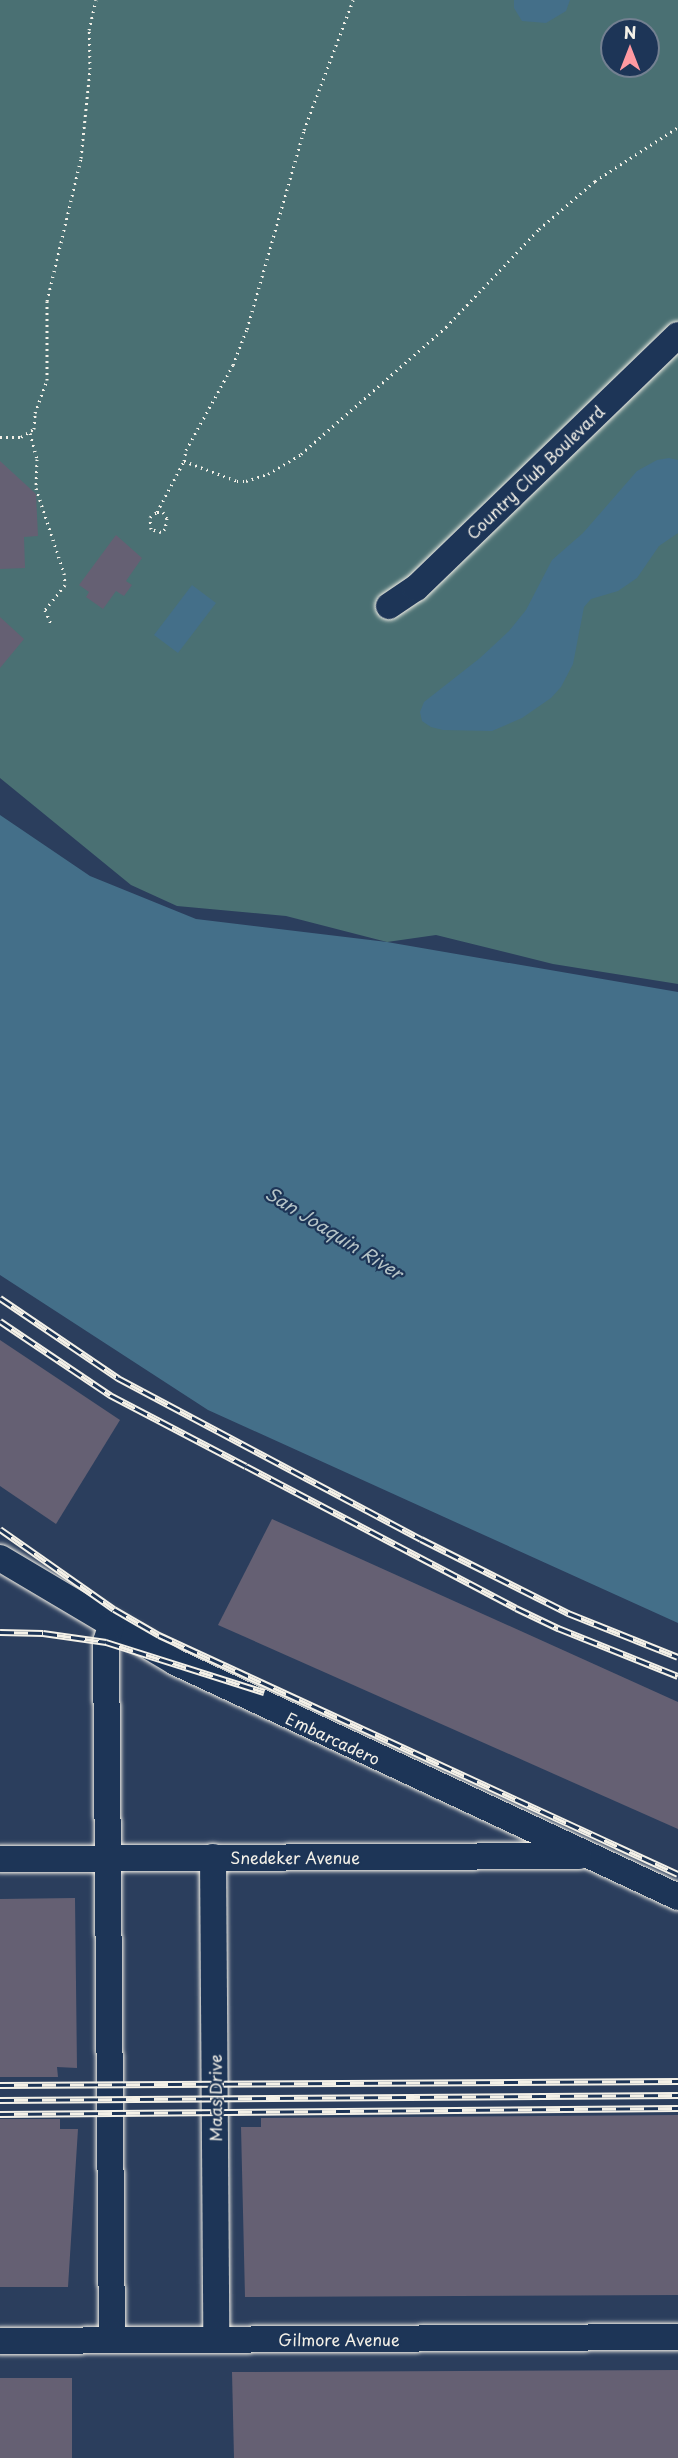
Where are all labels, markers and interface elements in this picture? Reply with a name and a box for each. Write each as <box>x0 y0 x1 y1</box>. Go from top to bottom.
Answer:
north arrow <box>600 18 660 78</box>
text: N <box>624 20 636 44</box>
street label: Country Club Boulevard <box>462 401 608 543</box>
water label: San Joaquin River <box>262 1182 406 1284</box>
street label: Embarcadero <box>283 1708 383 1768</box>
street label: Snedeker Avenue <box>229 1847 361 1867</box>
street label: Maas Drive <box>205 2054 225 2142</box>
street label: Gilmore Avenue <box>278 2329 400 2349</box>

